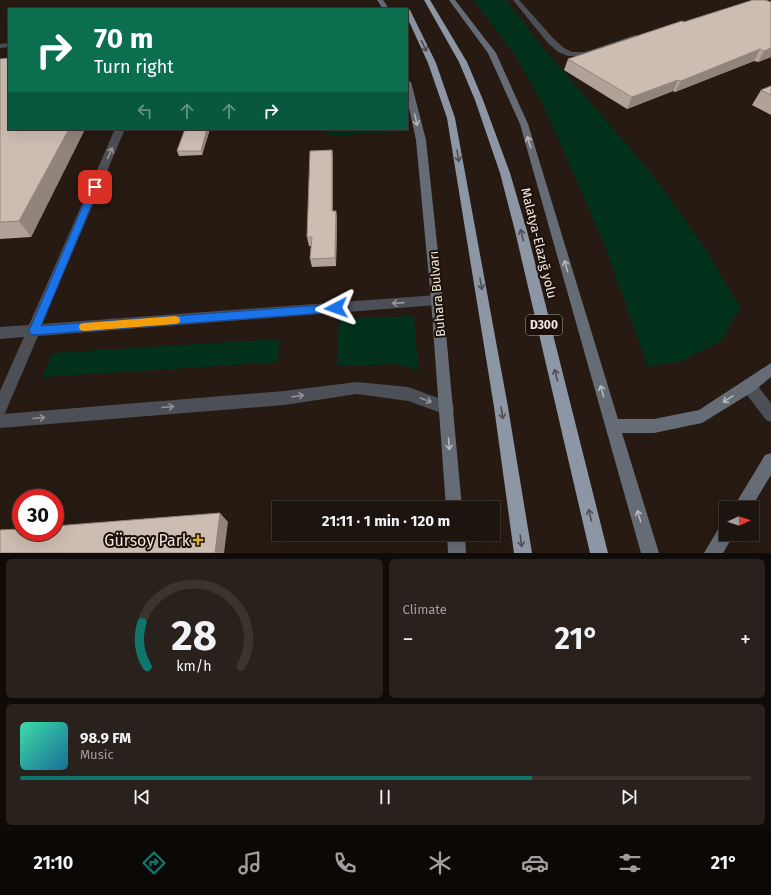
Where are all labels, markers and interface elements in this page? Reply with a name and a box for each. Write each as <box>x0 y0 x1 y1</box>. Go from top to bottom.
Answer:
text: 70 m <box>94 22 153 55</box>
icon: right <box>28 24 80 76</box>
one-way arrow <box>421 39 428 51</box>
text: Turn right <box>94 56 174 78</box>
icon: left <box>134 100 156 122</box>
icon: ahead <box>176 100 198 122</box>
icon: ahead <box>218 100 240 122</box>
icon: right <box>260 100 282 122</box>
one-way arrow <box>413 113 420 126</box>
one-way arrow <box>525 135 532 148</box>
one-way arrow <box>106 147 114 159</box>
one-way arrow <box>454 149 462 162</box>
pin <box>78 170 112 204</box>
icon: arrive <box>84 176 106 198</box>
street label: Malatya-Elazığ yolu <box>518 186 560 300</box>
one-way arrow <box>518 229 526 242</box>
street label: Buhara Bulvarı <box>426 250 448 338</box>
one-way arrow <box>562 260 569 273</box>
one-way arrow <box>477 277 485 290</box>
position arrow <box>315 287 357 329</box>
one-way arrow <box>392 300 405 307</box>
road number: D300 <box>526 315 562 335</box>
one-way arrow <box>552 369 559 382</box>
one-way arrow <box>598 385 605 398</box>
one-way arrow <box>291 392 304 400</box>
one-way arrow <box>722 396 734 404</box>
one-way arrow <box>420 397 432 405</box>
one-way arrow <box>161 404 174 411</box>
one-way arrow <box>498 406 506 419</box>
one-way arrow <box>32 415 45 422</box>
one-way arrow <box>446 437 453 450</box>
speed limit sign: 30 <box>12 489 64 541</box>
north arrow <box>719 501 759 541</box>
map controls <box>719 501 759 541</box>
one-way arrow <box>586 509 593 522</box>
one-way arrow <box>635 509 642 522</box>
text: 21:11 · 1 min · 120 m <box>322 512 450 530</box>
place label: Gürsoy Park <box>104 531 191 550</box>
one-way arrow <box>517 534 525 547</box>
marker: Gürsoy Park <box>193 535 203 545</box>
text: Climate <box>403 602 447 617</box>
text: 28 <box>171 610 217 660</box>
text: 21° <box>555 621 599 657</box>
text: − <box>403 626 414 653</box>
text: + <box>740 626 751 653</box>
text: km/h <box>177 657 212 674</box>
text: 98.9 FM <box>80 729 131 747</box>
text: Music <box>80 747 114 762</box>
icon: previous <box>131 786 153 808</box>
icon: pause <box>374 786 396 808</box>
icon: next <box>618 786 640 808</box>
icon: directions <box>140 849 168 877</box>
icon: music <box>236 849 264 877</box>
icon: phone <box>331 849 359 877</box>
icon: climate <box>426 849 454 877</box>
icon: car <box>521 849 549 877</box>
icon: filters <box>616 849 644 877</box>
text: 21:10 <box>34 852 73 874</box>
text: 21° <box>711 852 737 874</box>

